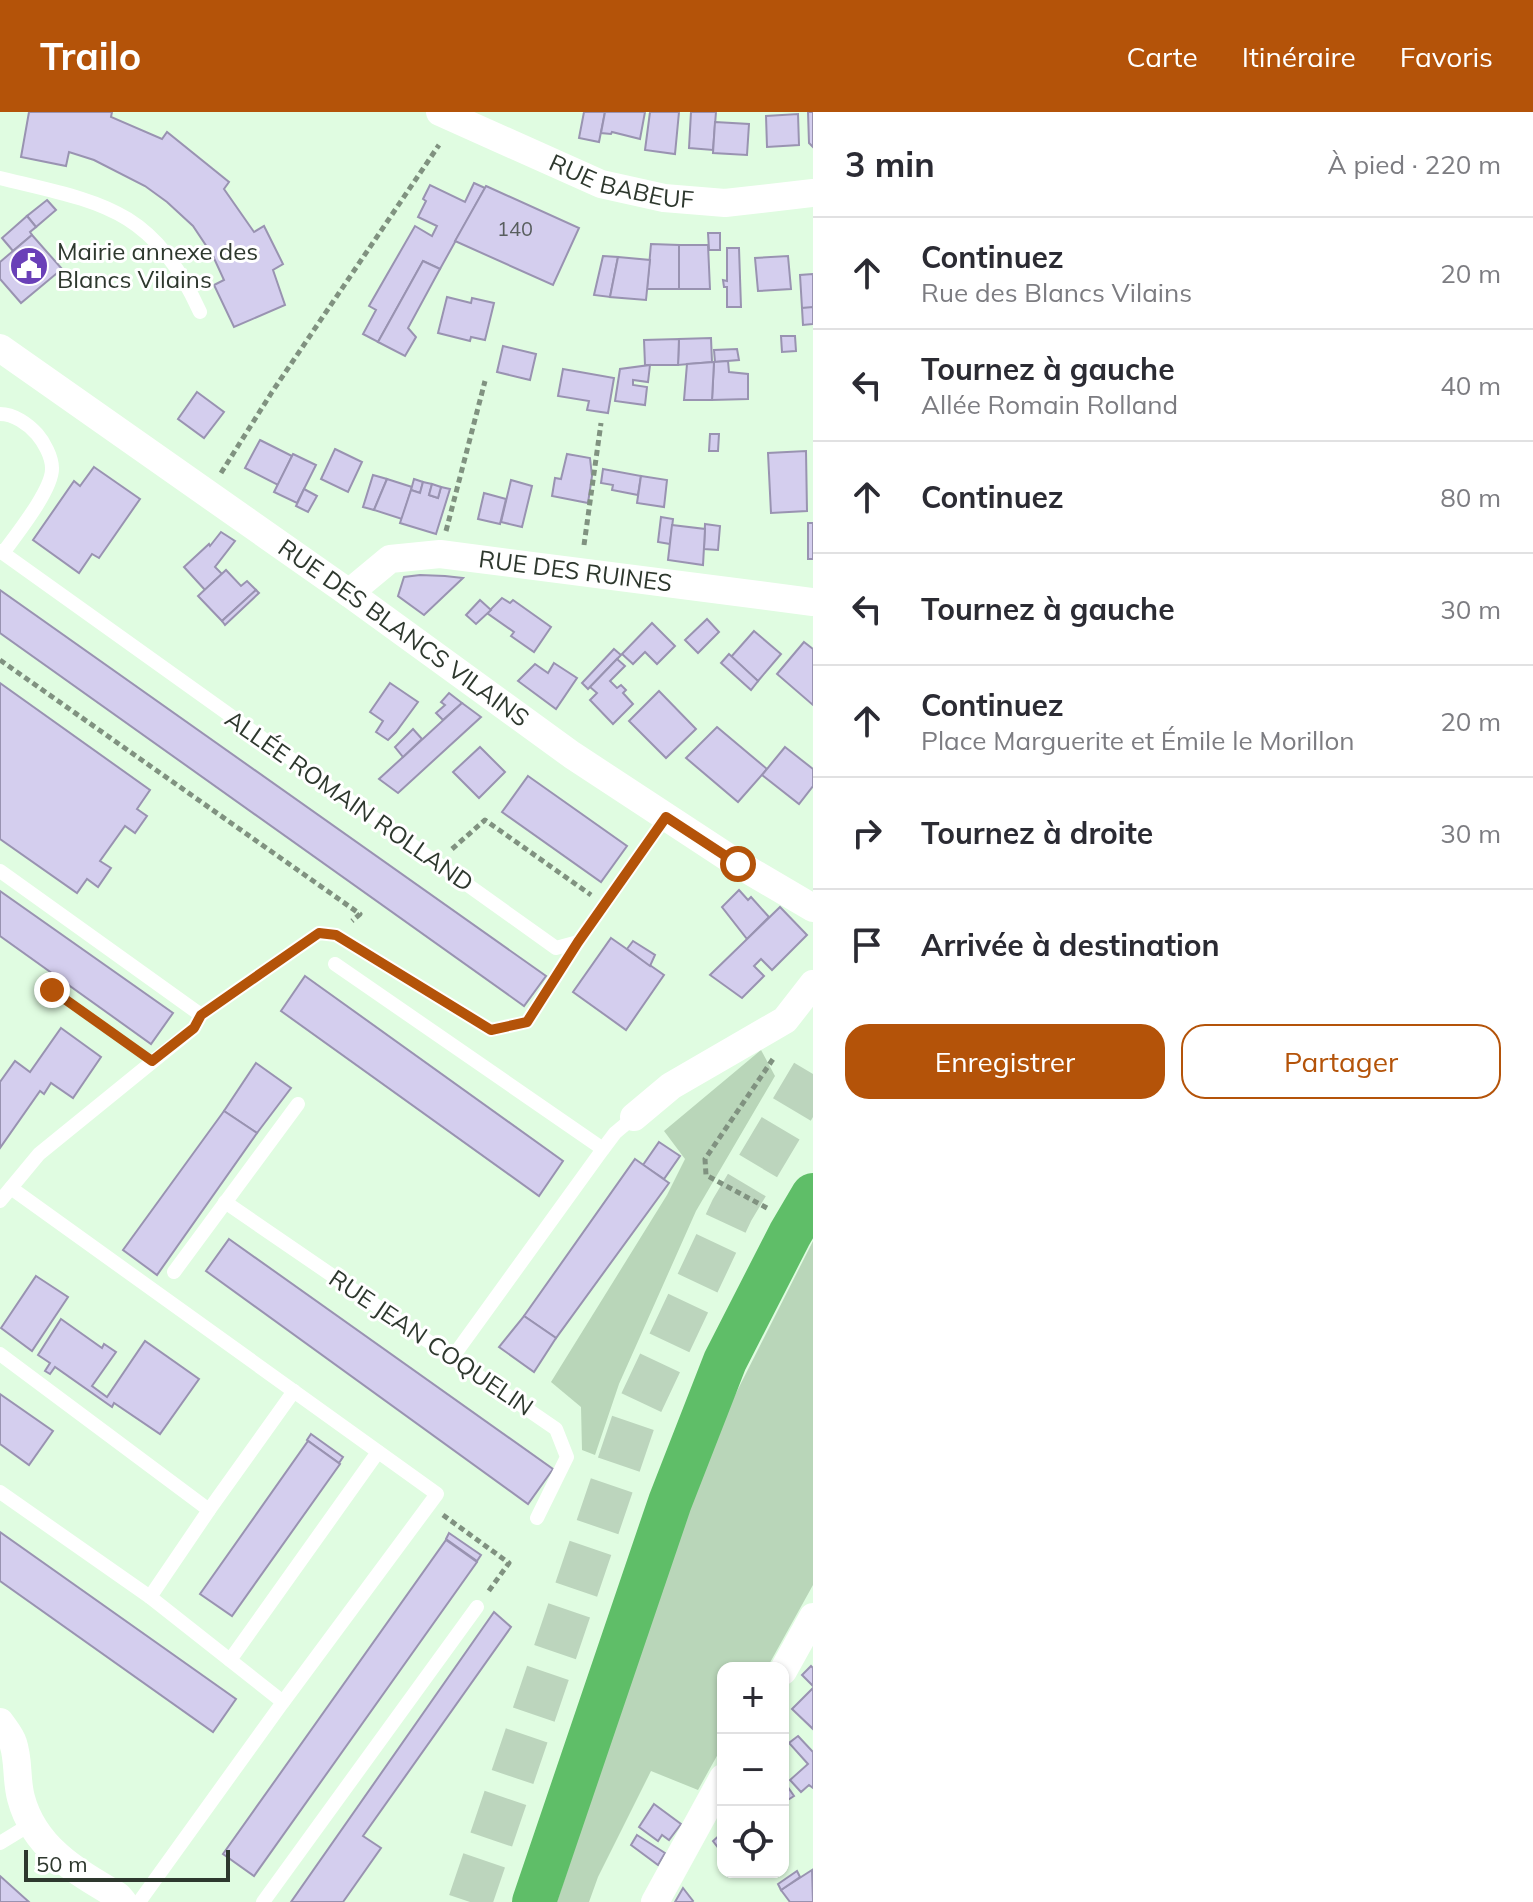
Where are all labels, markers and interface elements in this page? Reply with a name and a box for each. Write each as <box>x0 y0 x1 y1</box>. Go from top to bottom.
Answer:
text: Trailo <box>40 32 141 80</box>
text: Carte <box>1126 39 1198 74</box>
text: Itinéraire <box>1242 39 1356 74</box>
text: Favoris <box>1400 39 1493 74</box>
text: 3 min <box>845 143 935 186</box>
street label: RUE BABEUF <box>545 147 695 214</box>
text: À pied · 220 m <box>1328 148 1501 181</box>
house number: 140 <box>497 216 533 241</box>
place label: Mairie annexe des Blancs Vilains <box>57 236 258 294</box>
text: Continuez <box>921 238 1064 276</box>
public building icon: Mairie annexe des Blancs Vilains <box>8 245 50 287</box>
icon: ahead <box>845 251 889 295</box>
text: 20 m <box>1440 257 1501 290</box>
text: Rue des Blancs Vilains <box>921 276 1192 309</box>
text: Tournez à gauche <box>921 350 1175 388</box>
icon: left <box>845 363 889 407</box>
text: 40 m <box>1440 369 1501 402</box>
text: Allée Romain Rolland <box>921 388 1178 421</box>
icon: ahead <box>845 475 889 519</box>
text: Continuez <box>921 478 1064 516</box>
text: 80 m <box>1440 481 1501 514</box>
street label: RUE DES BLANCS VILAINS <box>273 532 535 733</box>
street label: RUE DES RUINES <box>477 543 674 598</box>
icon: left <box>845 587 889 631</box>
text: Tournez à gauche <box>921 590 1175 628</box>
text: 30 m <box>1440 593 1501 626</box>
text: Continuez <box>921 686 1064 724</box>
icon: ahead <box>845 699 889 743</box>
street label: ALLÉE ROMAIN ROLLAND <box>220 703 479 897</box>
text: 20 m <box>1440 705 1501 738</box>
text: Place Marguerite et Émile le Morillon <box>921 724 1355 757</box>
icon: right <box>845 811 889 855</box>
text: Tournez à droite <box>921 814 1153 852</box>
text: 30 m <box>1440 817 1501 850</box>
route start <box>720 846 756 882</box>
icon: arrive <box>845 923 889 967</box>
text: Arrivée à destination <box>921 926 1220 964</box>
route end <box>34 972 70 1008</box>
button: Enregistrer <box>845 1024 1165 1099</box>
button: Partager <box>1181 1024 1501 1099</box>
street label: RUE JEAN COQUELIN <box>324 1263 539 1422</box>
map controls <box>717 1662 789 1878</box>
button: + <box>717 1662 789 1734</box>
button: − <box>717 1734 789 1806</box>
button: locate <box>717 1806 789 1878</box>
scale bar <box>24 1846 230 1882</box>
text: 50 m <box>36 1850 87 1878</box>

